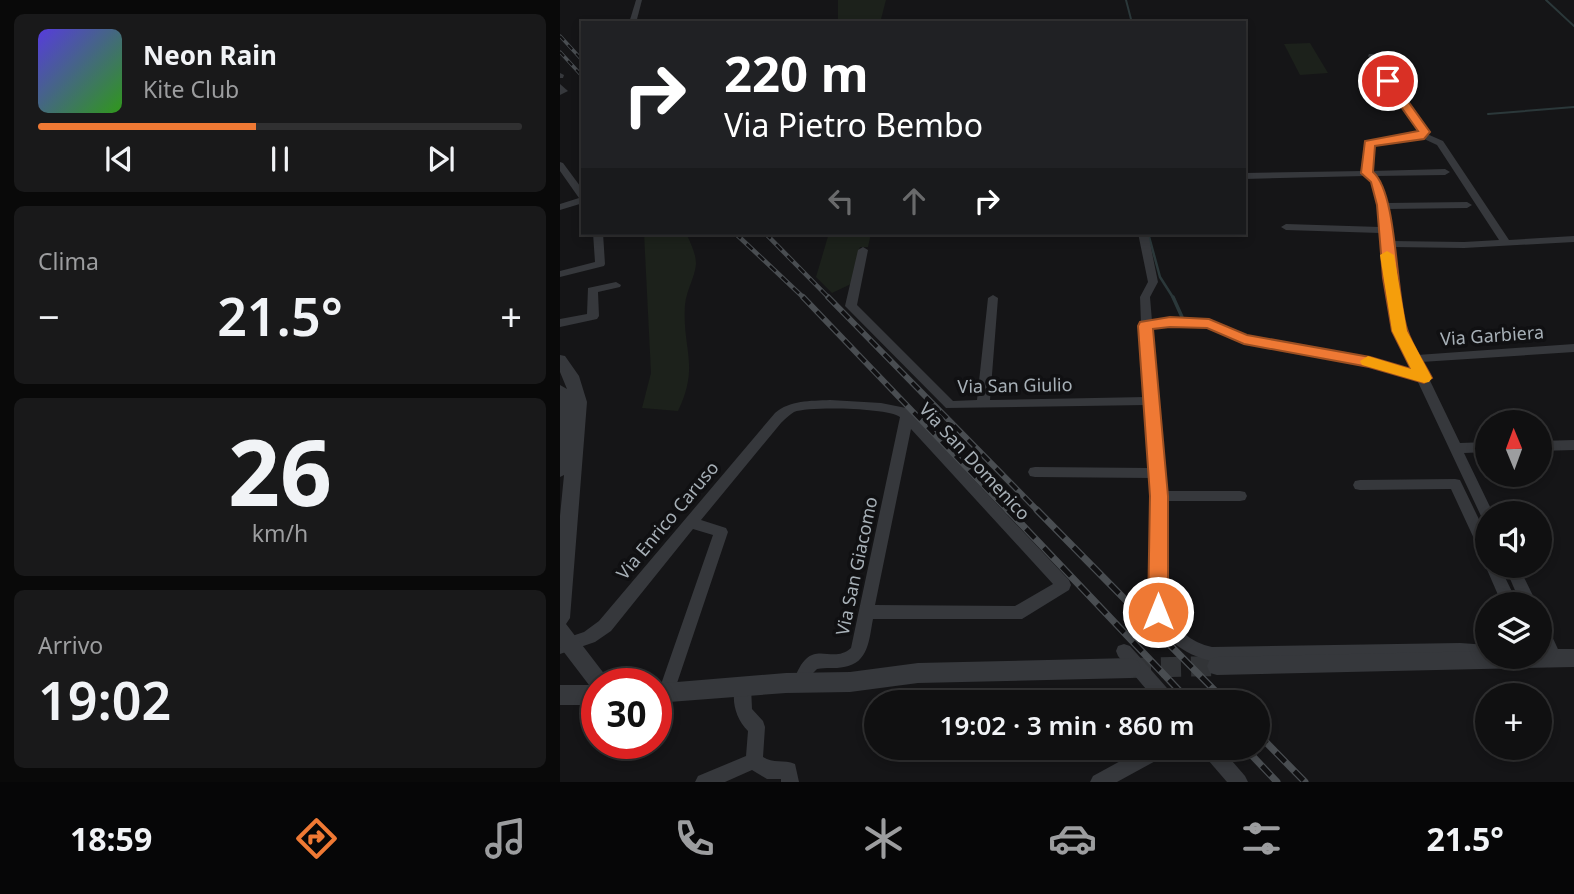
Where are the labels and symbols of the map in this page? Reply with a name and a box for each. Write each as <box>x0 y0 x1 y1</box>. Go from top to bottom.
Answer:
pin <box>1358 51 1418 111</box>
street label: Via Garbiera <box>1439 319 1545 351</box>
street label: Via San Giulio <box>957 372 1073 398</box>
street label: Via San Domenico <box>914 397 1036 525</box>
north arrow <box>1475 410 1552 486</box>
street label: Via Enrico Caruso <box>611 456 723 584</box>
street label: Via San Giacomo <box>830 494 882 638</box>
position arrow <box>1121 575 1195 649</box>
speed limit sign: 30 <box>581 668 672 759</box>

